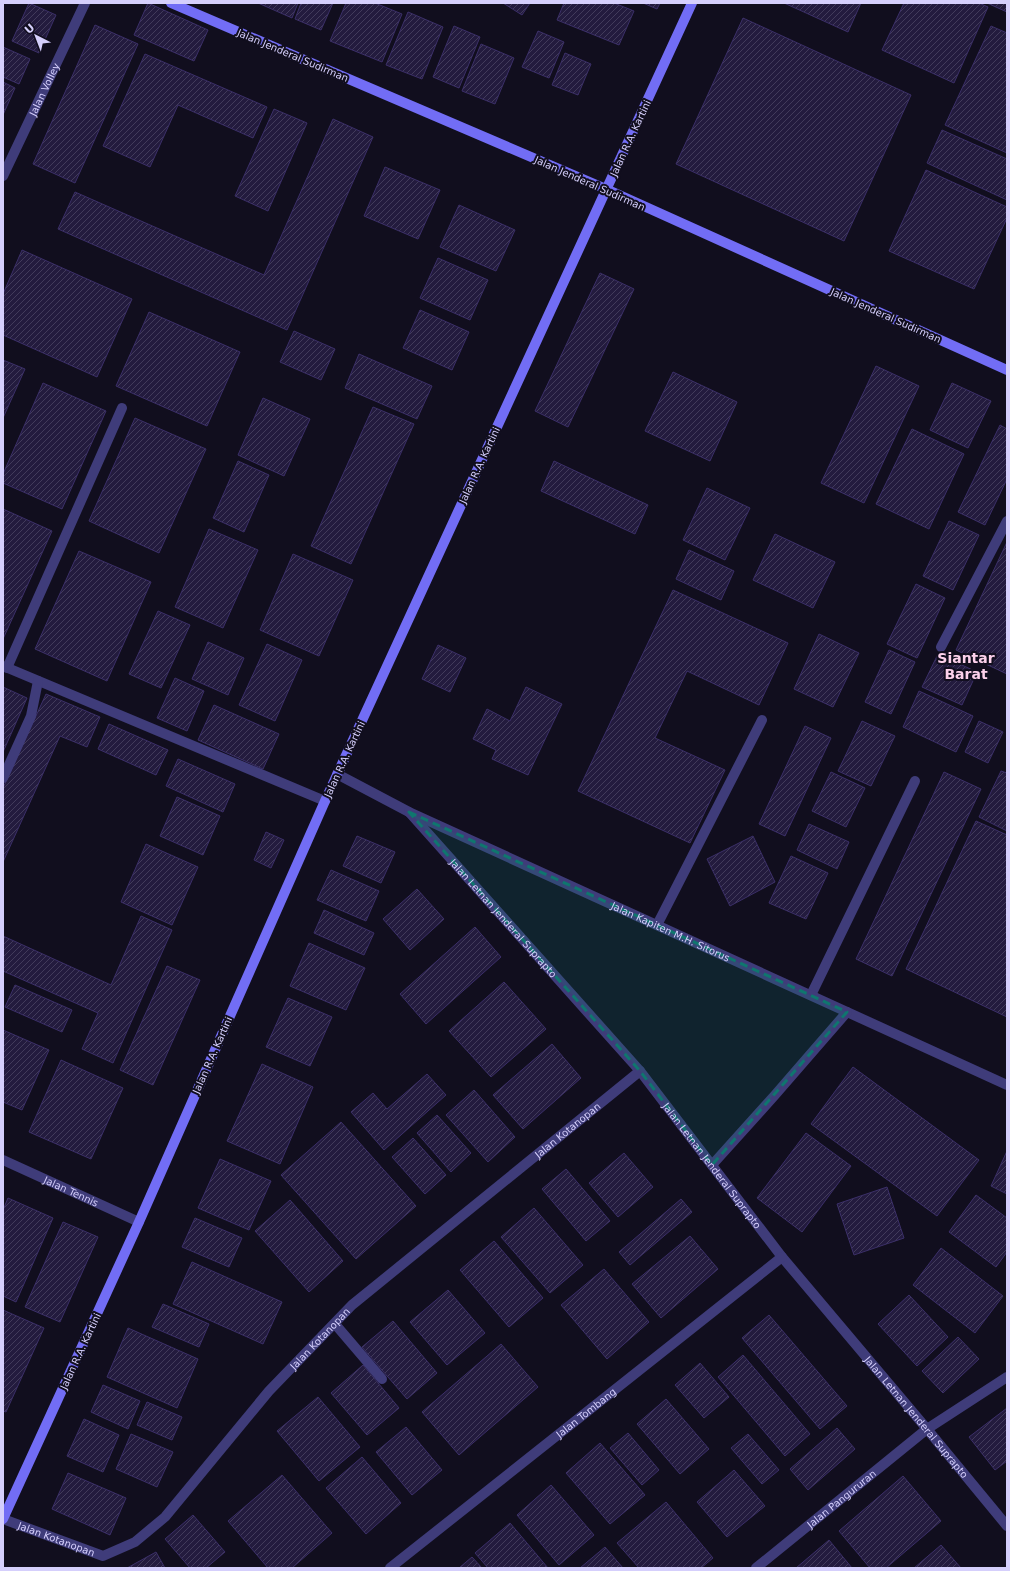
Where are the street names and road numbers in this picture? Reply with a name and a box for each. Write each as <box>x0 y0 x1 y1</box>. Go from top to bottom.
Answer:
street label: Jalan Jenderal Sudirman <box>235 27 350 84</box>
street label: Jalan Volley <box>27 61 62 119</box>
street label: Jalan R.A. Kartini <box>608 98 653 179</box>
street label: Jalan Jenderal Sudirman <box>532 154 647 213</box>
street label: Jalan Jenderal Sudirman <box>828 286 943 345</box>
street label: Jalan R.A. Kartini <box>457 425 502 506</box>
street label: Jalan R.A. Kartini <box>322 719 367 800</box>
street label: Jalan Letnan Jenderal Suprapto <box>447 856 559 980</box>
street label: Jalan Kapiten M.H. Sitorus <box>608 900 731 964</box>
street label: Jalan R.A. Kartini <box>190 1015 234 1096</box>
street label: Jalan Letnan Jenderal Suprapto <box>660 1100 763 1231</box>
street label: Jalan Kotanopan <box>532 1101 603 1161</box>
street label: Jalan Tennis <box>41 1174 100 1209</box>
street label: Jalan Kotanopan <box>287 1306 352 1373</box>
street label: Jalan R.A. Kartini <box>58 1311 103 1392</box>
street label: Jalan Letnan Jenderal Suprapto <box>861 1354 970 1480</box>
street label: Jalan Tombang <box>553 1386 618 1441</box>
street label: Jalan Pangururan <box>804 1468 878 1531</box>
street label: Jalan Kotanopan <box>15 1520 96 1558</box>

